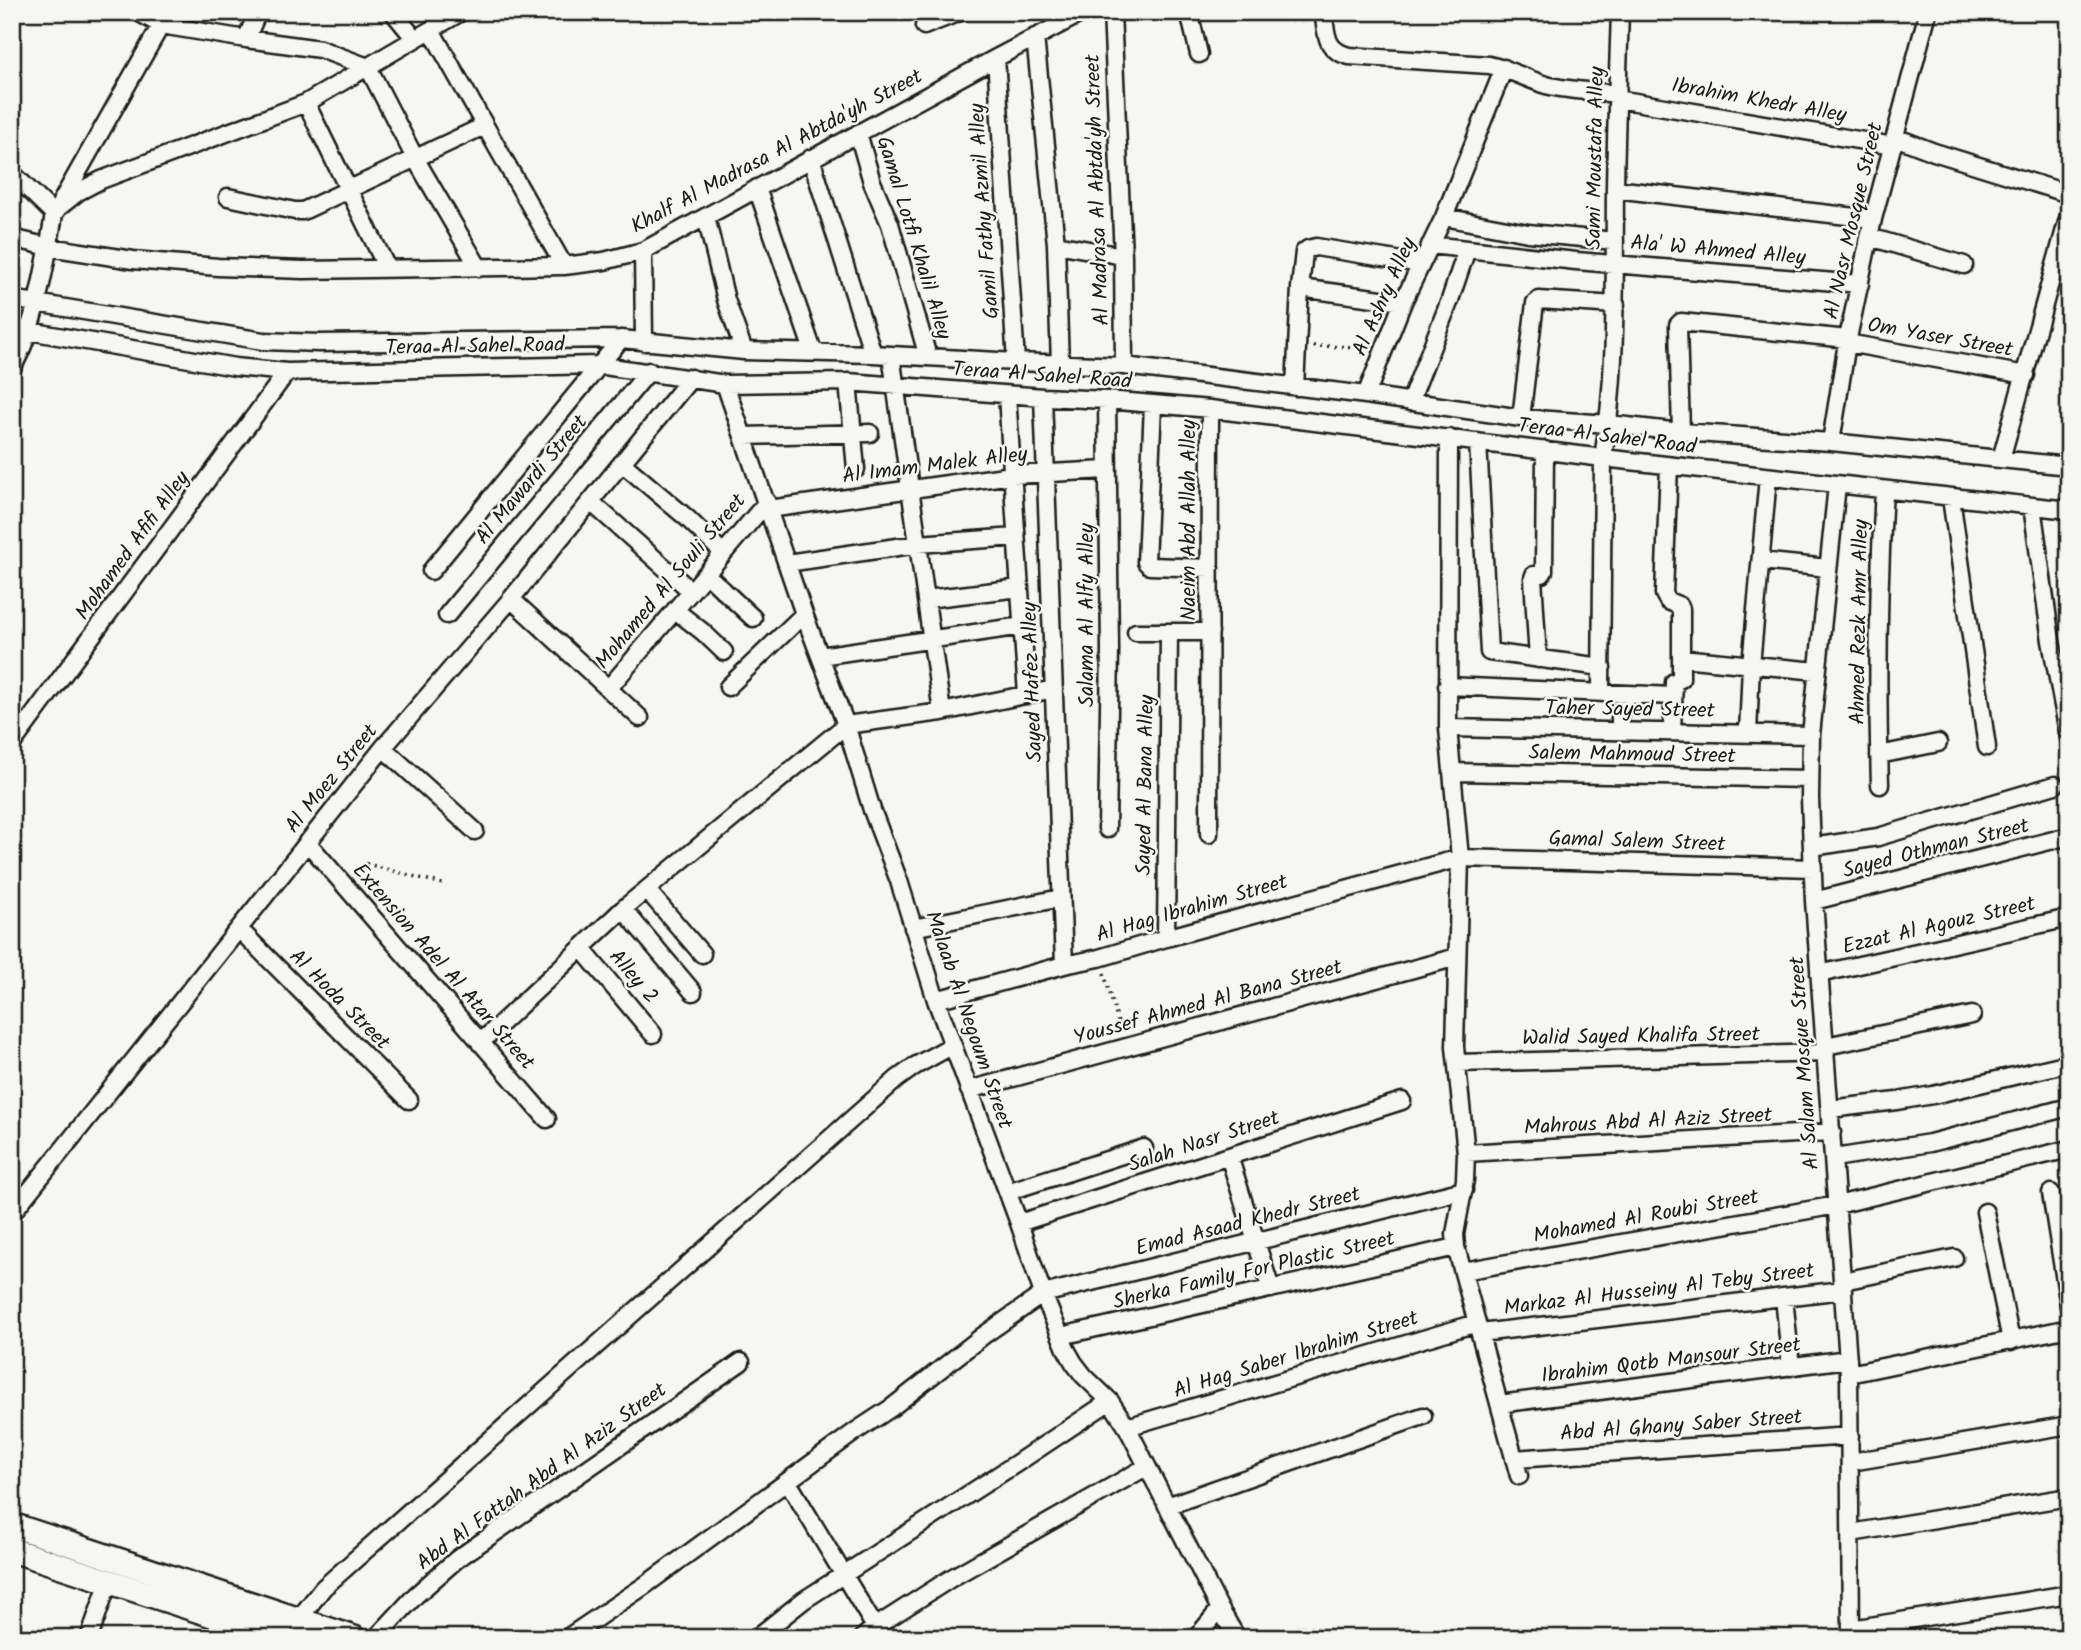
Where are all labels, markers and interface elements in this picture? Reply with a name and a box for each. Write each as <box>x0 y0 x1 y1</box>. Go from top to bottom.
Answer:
street label: Al Madrasa Al Abtda'yh Street <box>1077 53 1119 326</box>
street label: Khalf Al Madrasa Al Abtda'yh Street <box>625 60 930 243</box>
street label: Sami Moustafa Alley <box>1578 66 1614 250</box>
street label: Ibrahim Khedr Alley <box>1669 69 1849 133</box>
street label: Gamil Fathy Azmil Alley <box>961 102 1009 320</box>
street label: Al Nasr Mosque Street <box>1815 119 1893 323</box>
street label: Gamal Lotfi Khalil Alley <box>866 132 960 344</box>
street label: Ala' W Ahmed Alley <box>1629 227 1807 275</box>
street label: Al Ashry Alley <box>1344 232 1426 362</box>
street label: Om Yaser Street <box>1865 309 2016 367</box>
street label: Teraa Al Sahel Road <box>385 329 566 365</box>
street label: Teraa Al Sahel Road <box>951 353 1133 399</box>
street label: Al Mawardi Street <box>468 407 597 552</box>
street label: Teraa Al Sahel Road <box>1516 410 1699 464</box>
street label: Naeim Abd Allah Alley <box>1173 419 1206 621</box>
street label: Al Imam Malek Alley <box>841 438 1030 494</box>
street label: Mohamed Afifi Alley <box>67 464 199 628</box>
street label: Mohamed Al Souli Street <box>587 486 755 677</box>
street label: Ahmed Rezk Amr Alley <box>1842 519 1878 725</box>
street label: Salama Al Alfy Alley <box>1071 523 1104 707</box>
street label: Sayed Hafez Alley <box>1014 601 1052 763</box>
street label: Taher Sayed Street <box>1545 692 1716 728</box>
street label: Sayed Al Bana Alley <box>1128 694 1164 876</box>
street label: Al Moez Street <box>277 716 387 841</box>
street label: Salem Mahmoud Street <box>1528 737 1737 773</box>
street label: Sayed Othman Street <box>1839 810 2033 888</box>
street label: Gamal Salem Street <box>1548 822 1727 862</box>
street label: Extension Adel Al Atar Street <box>344 856 543 1079</box>
street label: Al Hag Ibrahim Street <box>1092 866 1292 952</box>
street label: Ezzat Al Agouz Street <box>1839 888 2039 964</box>
street label: Malaab Al Negoum Street <box>915 907 1021 1134</box>
street label: Al Hoda Street <box>281 942 398 1059</box>
street label: Alley 2 <box>600 942 666 1012</box>
street label: Youssef Ahmed Al Bana Street <box>1070 951 1347 1055</box>
street label: Al Salam Mosque Street <box>1781 954 1829 1171</box>
street label: Walid Sayed Khalifa Street <box>1522 1018 1761 1056</box>
street label: Mahrous Abd Al Aziz Street <box>1523 1099 1774 1145</box>
street label: Salah Nasr Street <box>1124 1102 1285 1182</box>
street label: Emad Asaad Khedr Street <box>1132 1178 1365 1266</box>
street label: Mohamed Al Roubi Street <box>1531 1181 1762 1253</box>
street label: Sherka Family For Plastic Street <box>1110 1222 1399 1319</box>
street label: Markaz Al Husseiny Al Teby Street <box>1502 1254 1817 1325</box>
street label: Al Hag Saber Ibrahim Street <box>1169 1302 1423 1408</box>
street label: Ibrahim Qotb Mansour Street <box>1539 1329 1803 1393</box>
street label: Abd Al Fattah Abd Al Aziz Street <box>410 1374 675 1579</box>
street label: Abd Al Ghany Saber Street <box>1559 1401 1804 1451</box>

